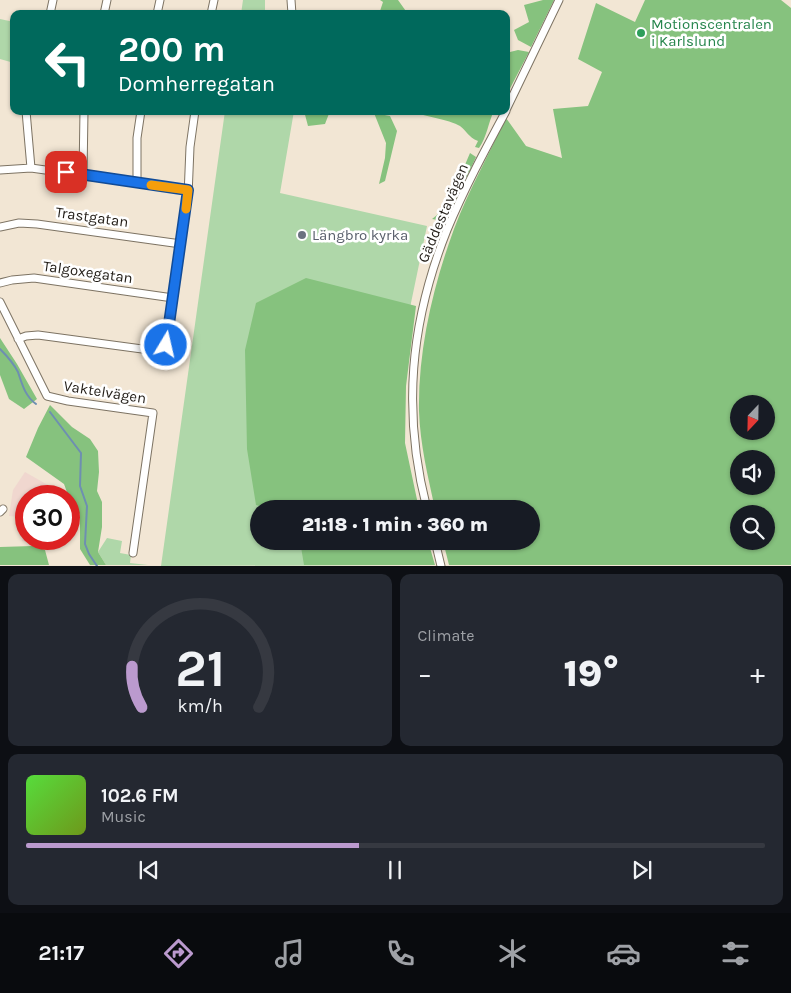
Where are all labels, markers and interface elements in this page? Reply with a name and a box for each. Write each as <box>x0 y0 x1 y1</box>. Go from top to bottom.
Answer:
place label: Motionscentralen i Karlslund <box>651 15 772 50</box>
marker: Motionscentralen i Karlslund <box>635 27 647 39</box>
text: 200 m <box>118 29 226 70</box>
icon: left <box>35 30 100 95</box>
text: Domherregatan <box>118 71 275 97</box>
pin <box>45 151 87 193</box>
icon: arrive <box>52 158 80 186</box>
street label: Gäddestavägen <box>414 161 472 265</box>
street label: Trastgatan <box>54 203 130 231</box>
place label: Längbro kyrka <box>312 226 408 244</box>
marker: Längbro kyrka <box>296 229 308 241</box>
street label: Talgoxegatan <box>42 257 134 287</box>
position arrow <box>139 318 191 370</box>
street label: Vaktelvägen <box>62 377 148 407</box>
north arrow <box>730 395 775 440</box>
map controls <box>730 395 775 550</box>
button: sound <box>730 450 775 495</box>
speed limit sign: 30 <box>15 485 80 550</box>
button: search <box>730 505 775 550</box>
text: 21:18 · 1 min · 360 m <box>302 514 488 536</box>
text: Climate <box>418 626 475 645</box>
text: 21 <box>175 638 225 699</box>
text: 19° <box>563 651 619 696</box>
text: − <box>418 657 432 690</box>
text: + <box>750 657 765 690</box>
text: km/h <box>177 696 222 717</box>
text: 102.6 FM <box>101 785 179 807</box>
text: Music <box>101 807 146 826</box>
icon: previous <box>135 856 163 884</box>
icon: pause <box>381 856 409 884</box>
icon: next <box>628 856 656 884</box>
icon: directions <box>161 936 196 971</box>
icon: music <box>272 936 307 971</box>
icon: phone <box>383 936 418 971</box>
icon: climate <box>495 936 530 971</box>
icon: car <box>606 936 641 971</box>
icon: filters <box>718 936 753 971</box>
text: 21:17 <box>38 940 84 966</box>

